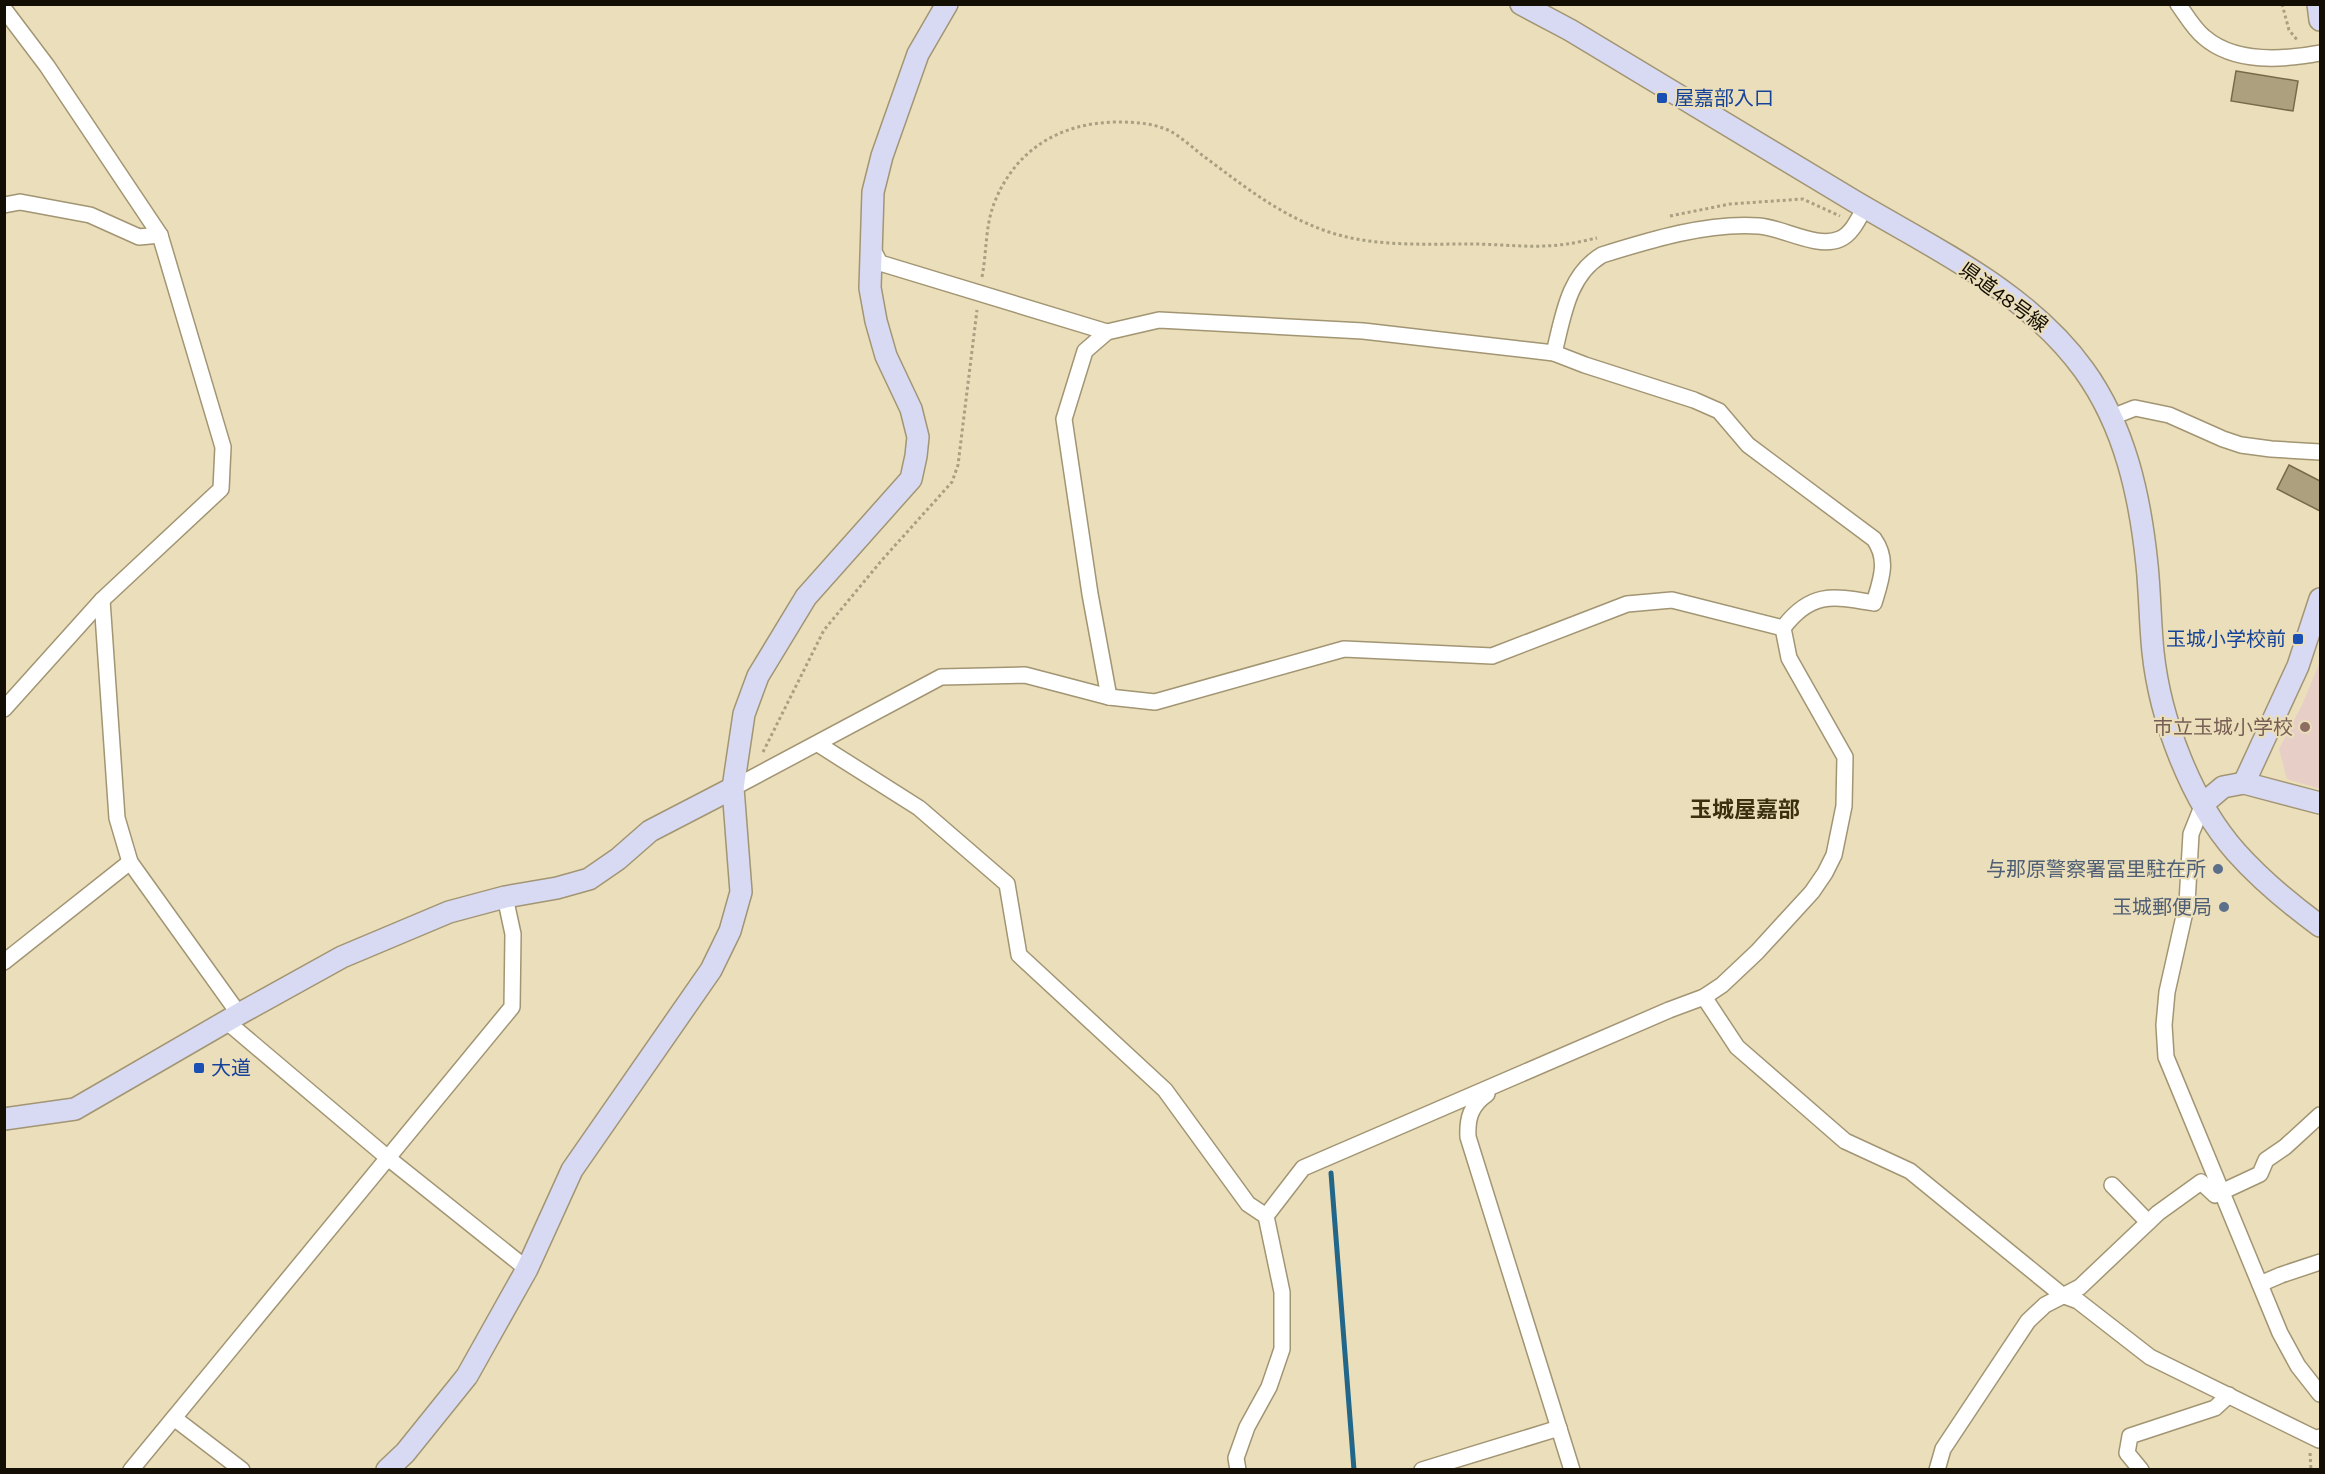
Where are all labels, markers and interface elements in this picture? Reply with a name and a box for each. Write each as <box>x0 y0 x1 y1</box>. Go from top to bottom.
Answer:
place label: 屋嘉部入口 <box>1674 87 1774 110</box>
marker: 屋嘉部入口 <box>1655 91 1669 105</box>
street label: 県道48号線 <box>1955 258 2052 337</box>
place label: 玉城小学校前 <box>2166 628 2286 651</box>
marker: 玉城小学校前 <box>2291 632 2305 646</box>
place label: 市立玉城小学校 <box>2153 716 2293 739</box>
marker: 市立玉城小学校 <box>2298 720 2312 734</box>
district label: 玉城屋嘉部 <box>1690 797 1800 823</box>
place label: 与那原警察署冨里駐在所 <box>1986 858 2206 881</box>
marker: 与那原警察署冨里駐在所 <box>2211 862 2225 876</box>
place label: 玉城郵便局 <box>2112 896 2212 919</box>
marker: 玉城郵便局 <box>2217 900 2231 914</box>
place label: 大道 <box>211 1057 251 1080</box>
marker: 大道 <box>192 1061 206 1075</box>

